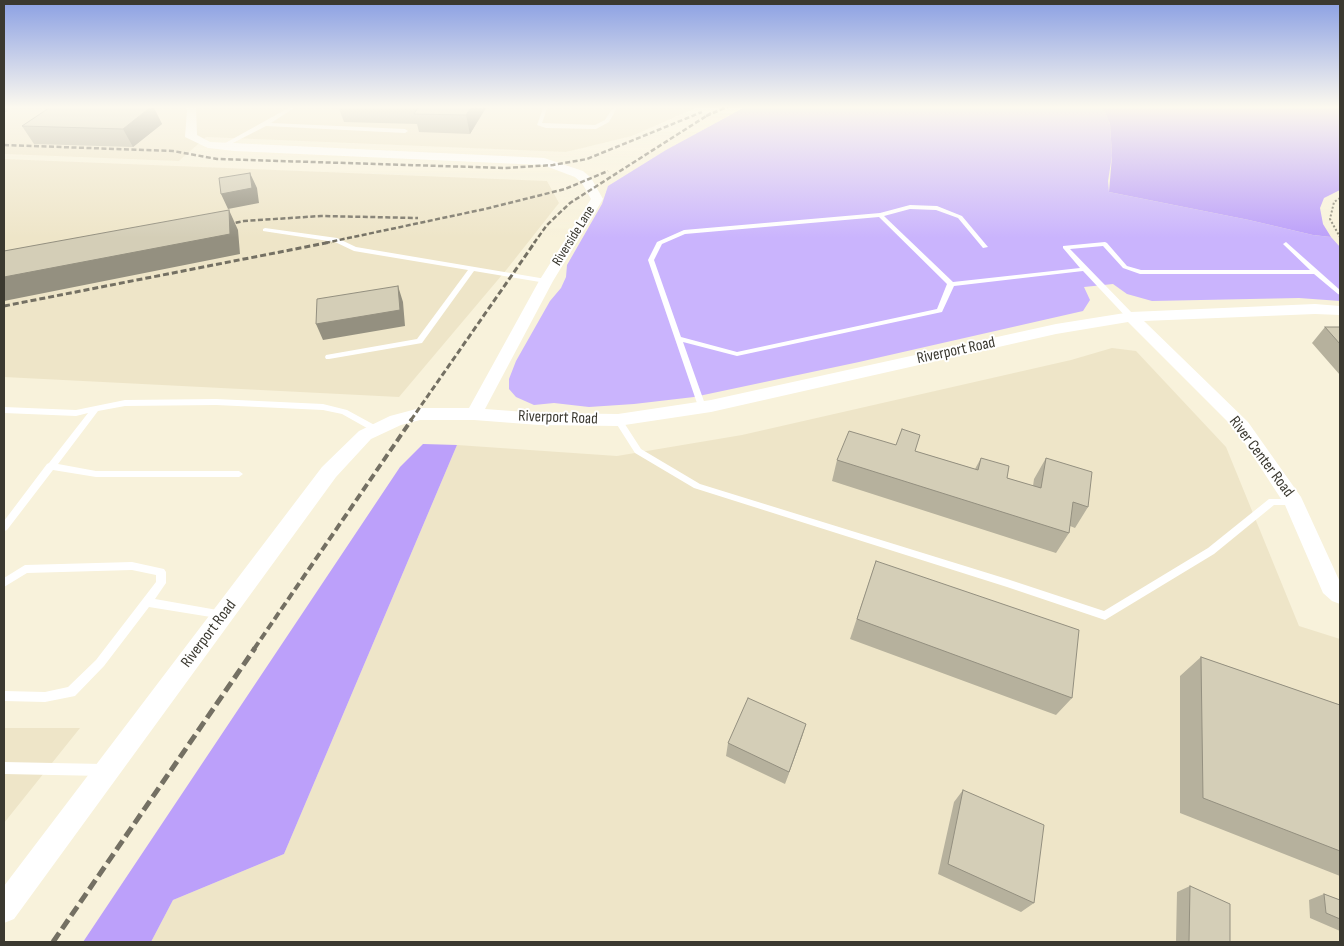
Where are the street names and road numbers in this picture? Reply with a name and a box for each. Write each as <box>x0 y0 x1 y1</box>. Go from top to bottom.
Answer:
street label: Riverside Lane <box>549 203 599 269</box>
street label: Riverport Road <box>915 333 997 369</box>
street label: Riverport Road <box>518 407 598 429</box>
street label: River Center Road <box>1224 413 1298 501</box>
street label: Riverport Road <box>177 596 241 672</box>

